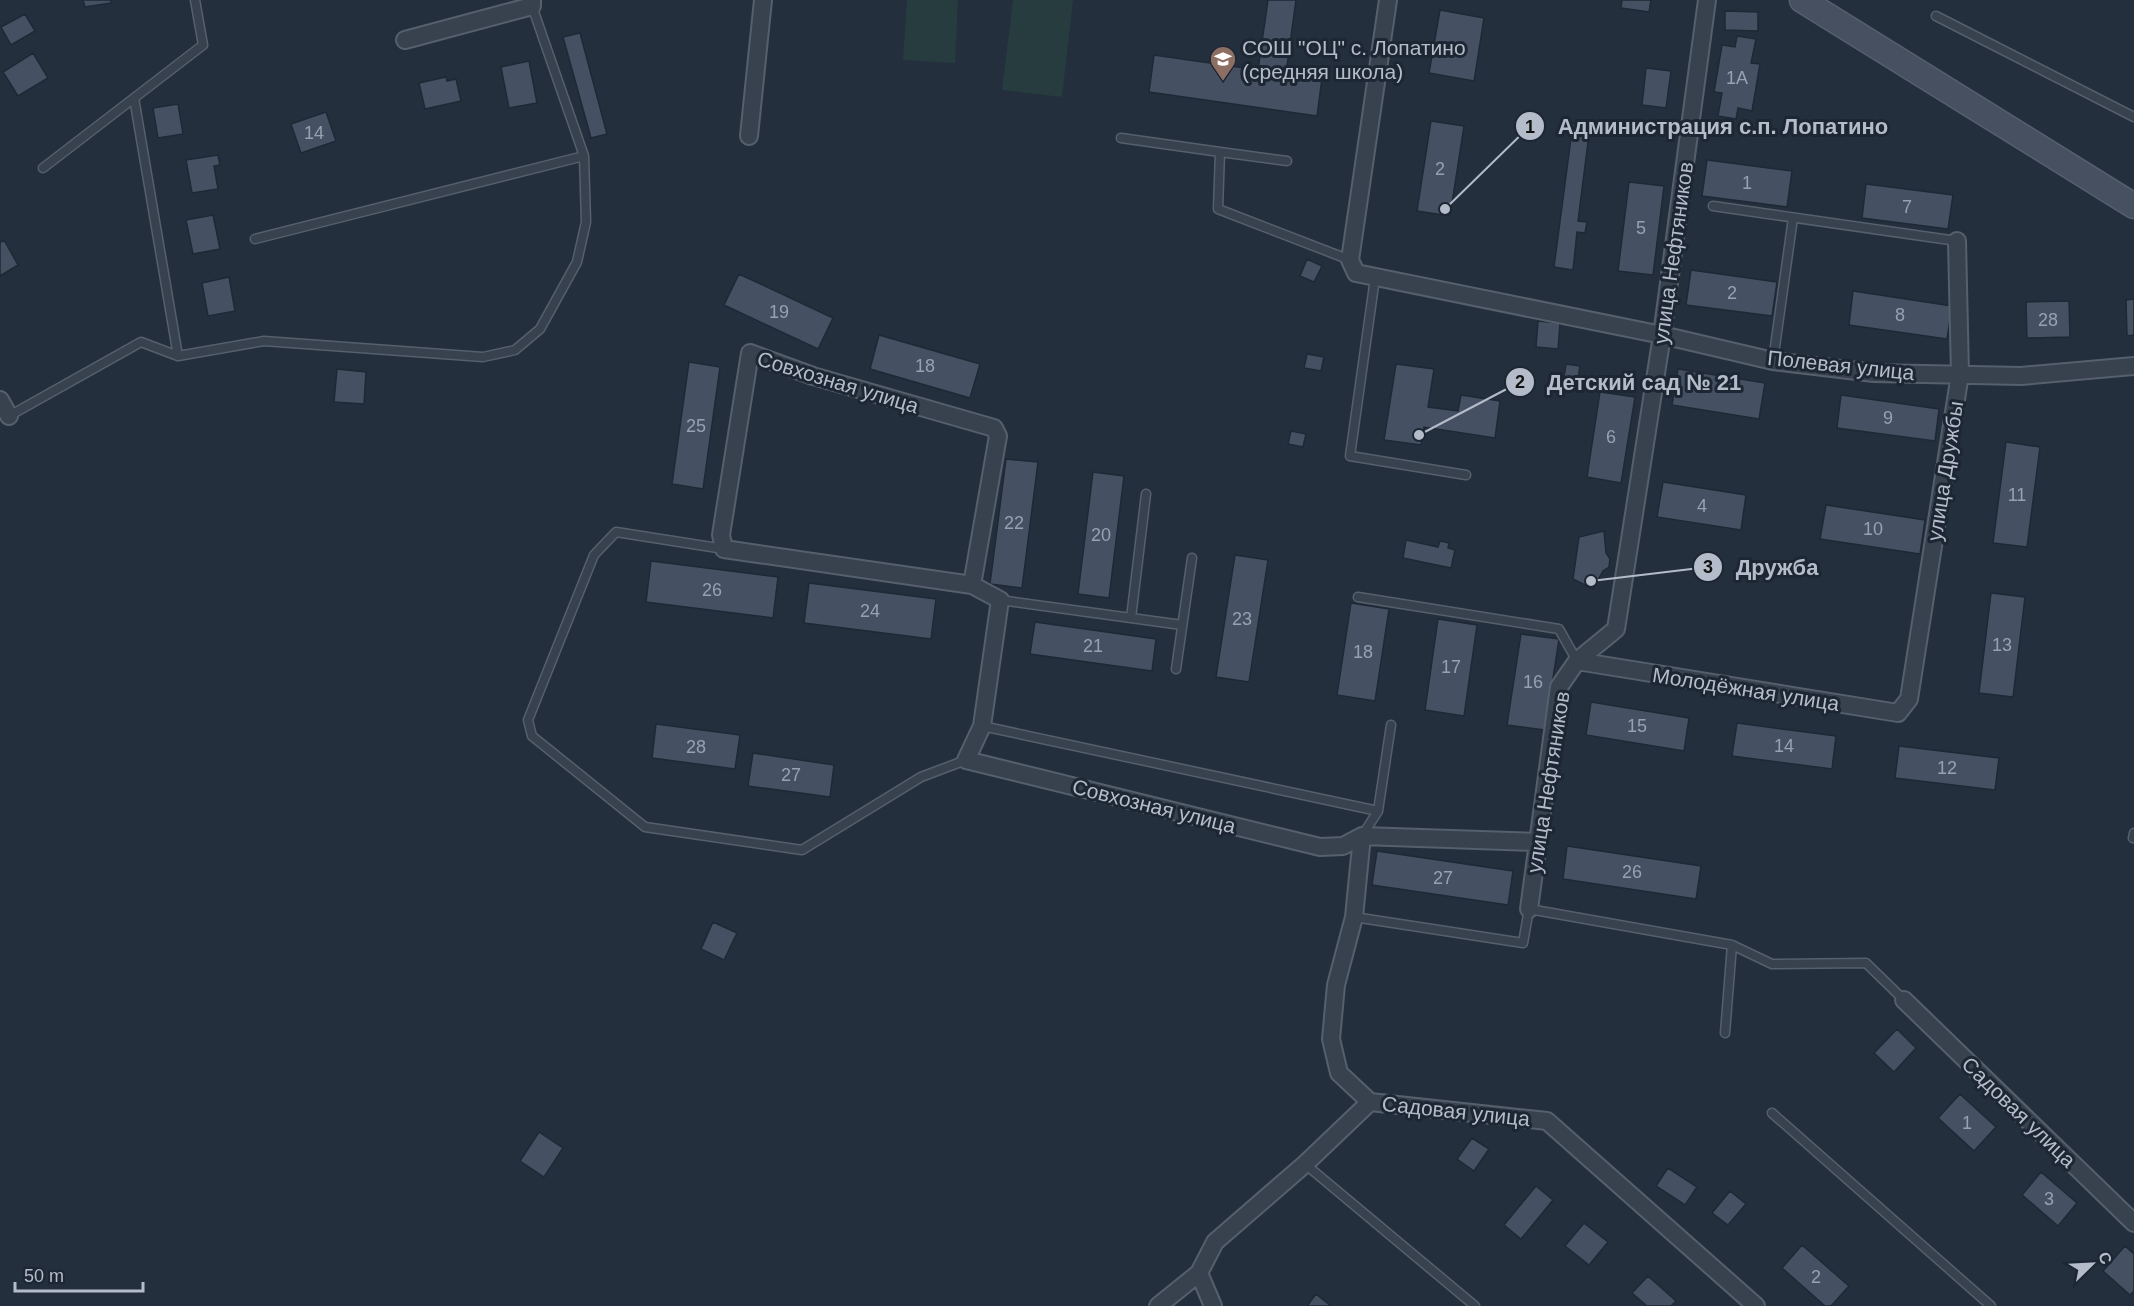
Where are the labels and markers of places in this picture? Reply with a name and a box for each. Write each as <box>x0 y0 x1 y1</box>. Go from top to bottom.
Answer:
place label: СОШ "ОЦ" с. Лопатино (средняя школа) <box>1242 36 1466 83</box>
school or university icon: СОШ "ОЦ" с. Лопатино (средняя школа) <box>1208 44 1238 82</box>
callout: Администрация с.п. Лопатино <box>1515 106 1900 146</box>
callout: Детский сад № 21 <box>1505 362 1753 402</box>
callout: Дружба <box>1693 547 1830 587</box>

